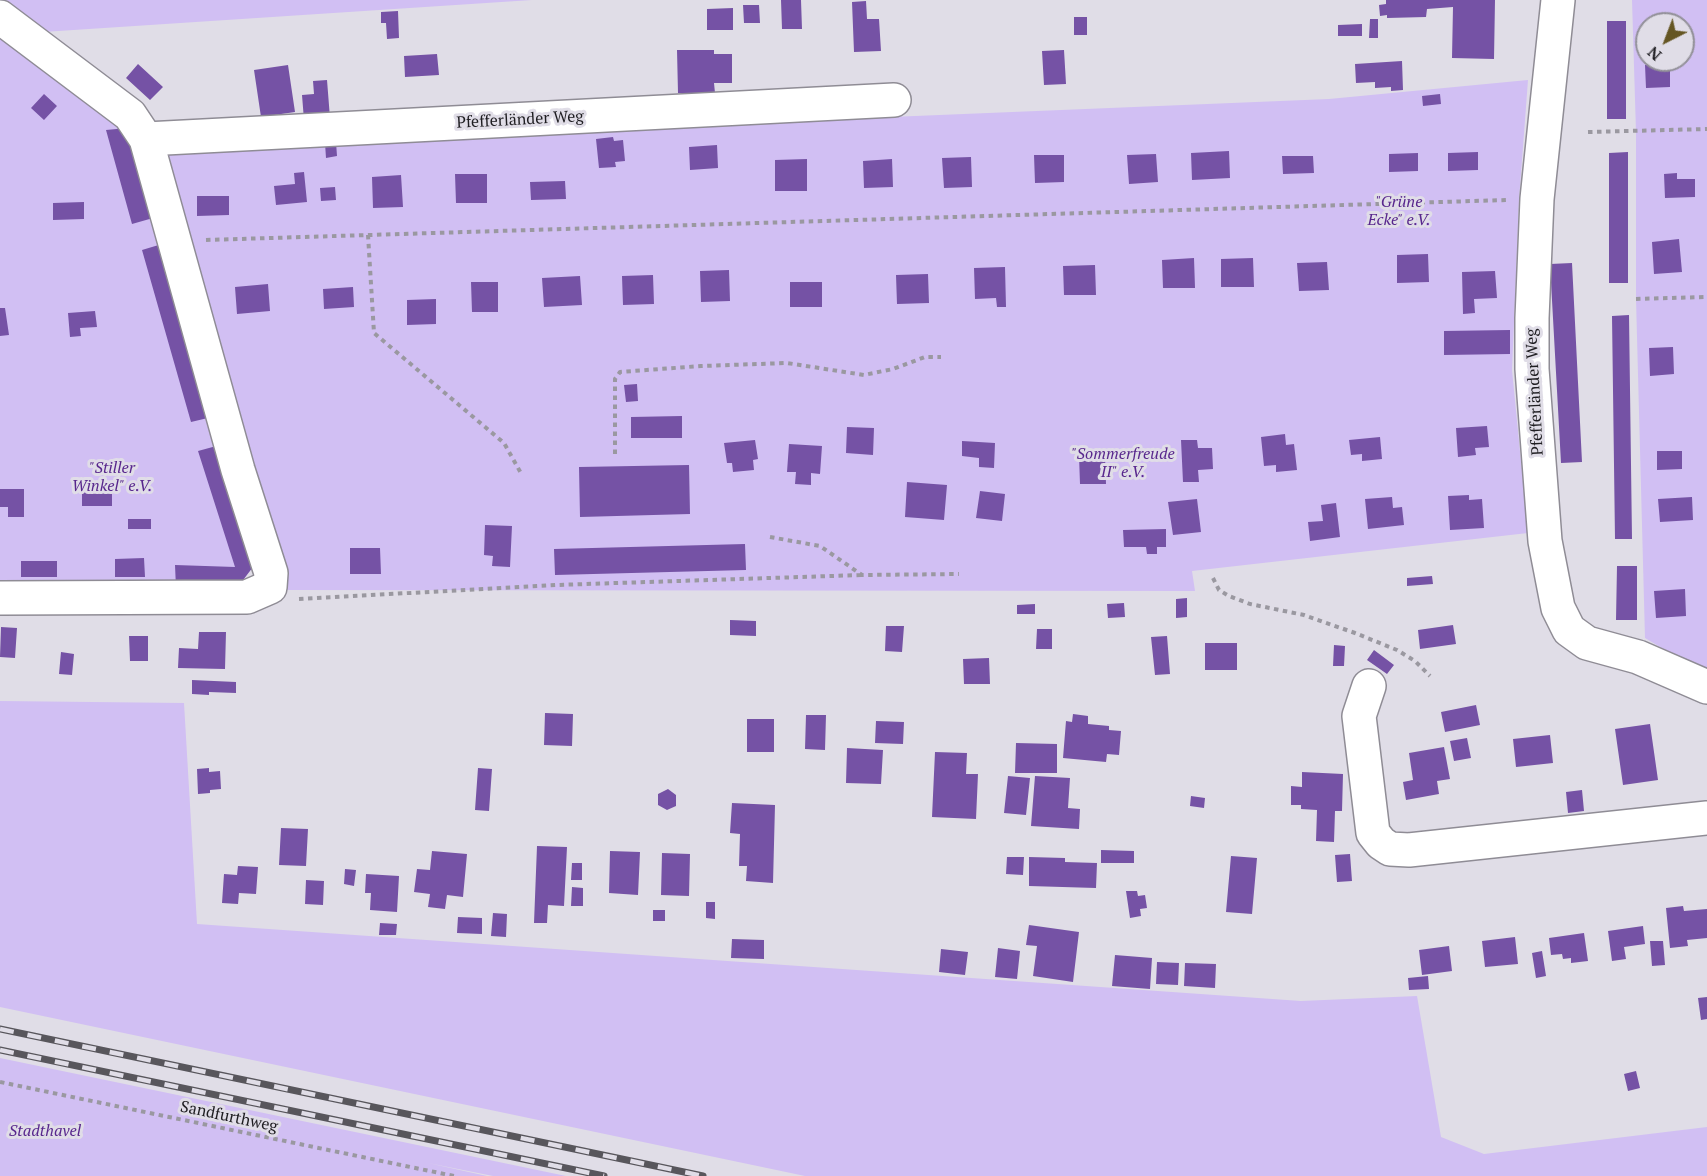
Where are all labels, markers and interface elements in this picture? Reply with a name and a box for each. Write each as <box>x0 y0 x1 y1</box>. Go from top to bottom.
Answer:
north arrow <box>1635 12 1695 72</box>
text: N <box>1642 42 1666 66</box>
street label: Pfefferländer Weg <box>456 107 584 133</box>
park label: "Grüne Ecke" e.V. <box>1367 192 1431 230</box>
street label: Pfefferländer Weg <box>1522 328 1548 456</box>
park label: "Sommerfreude II" e.V. <box>1071 444 1175 482</box>
park label: "Stiller Winkel" e.V. <box>72 458 152 496</box>
street label: Sandfurthweg <box>179 1097 279 1137</box>
park label: Stadthavel <box>9 1121 81 1141</box>

